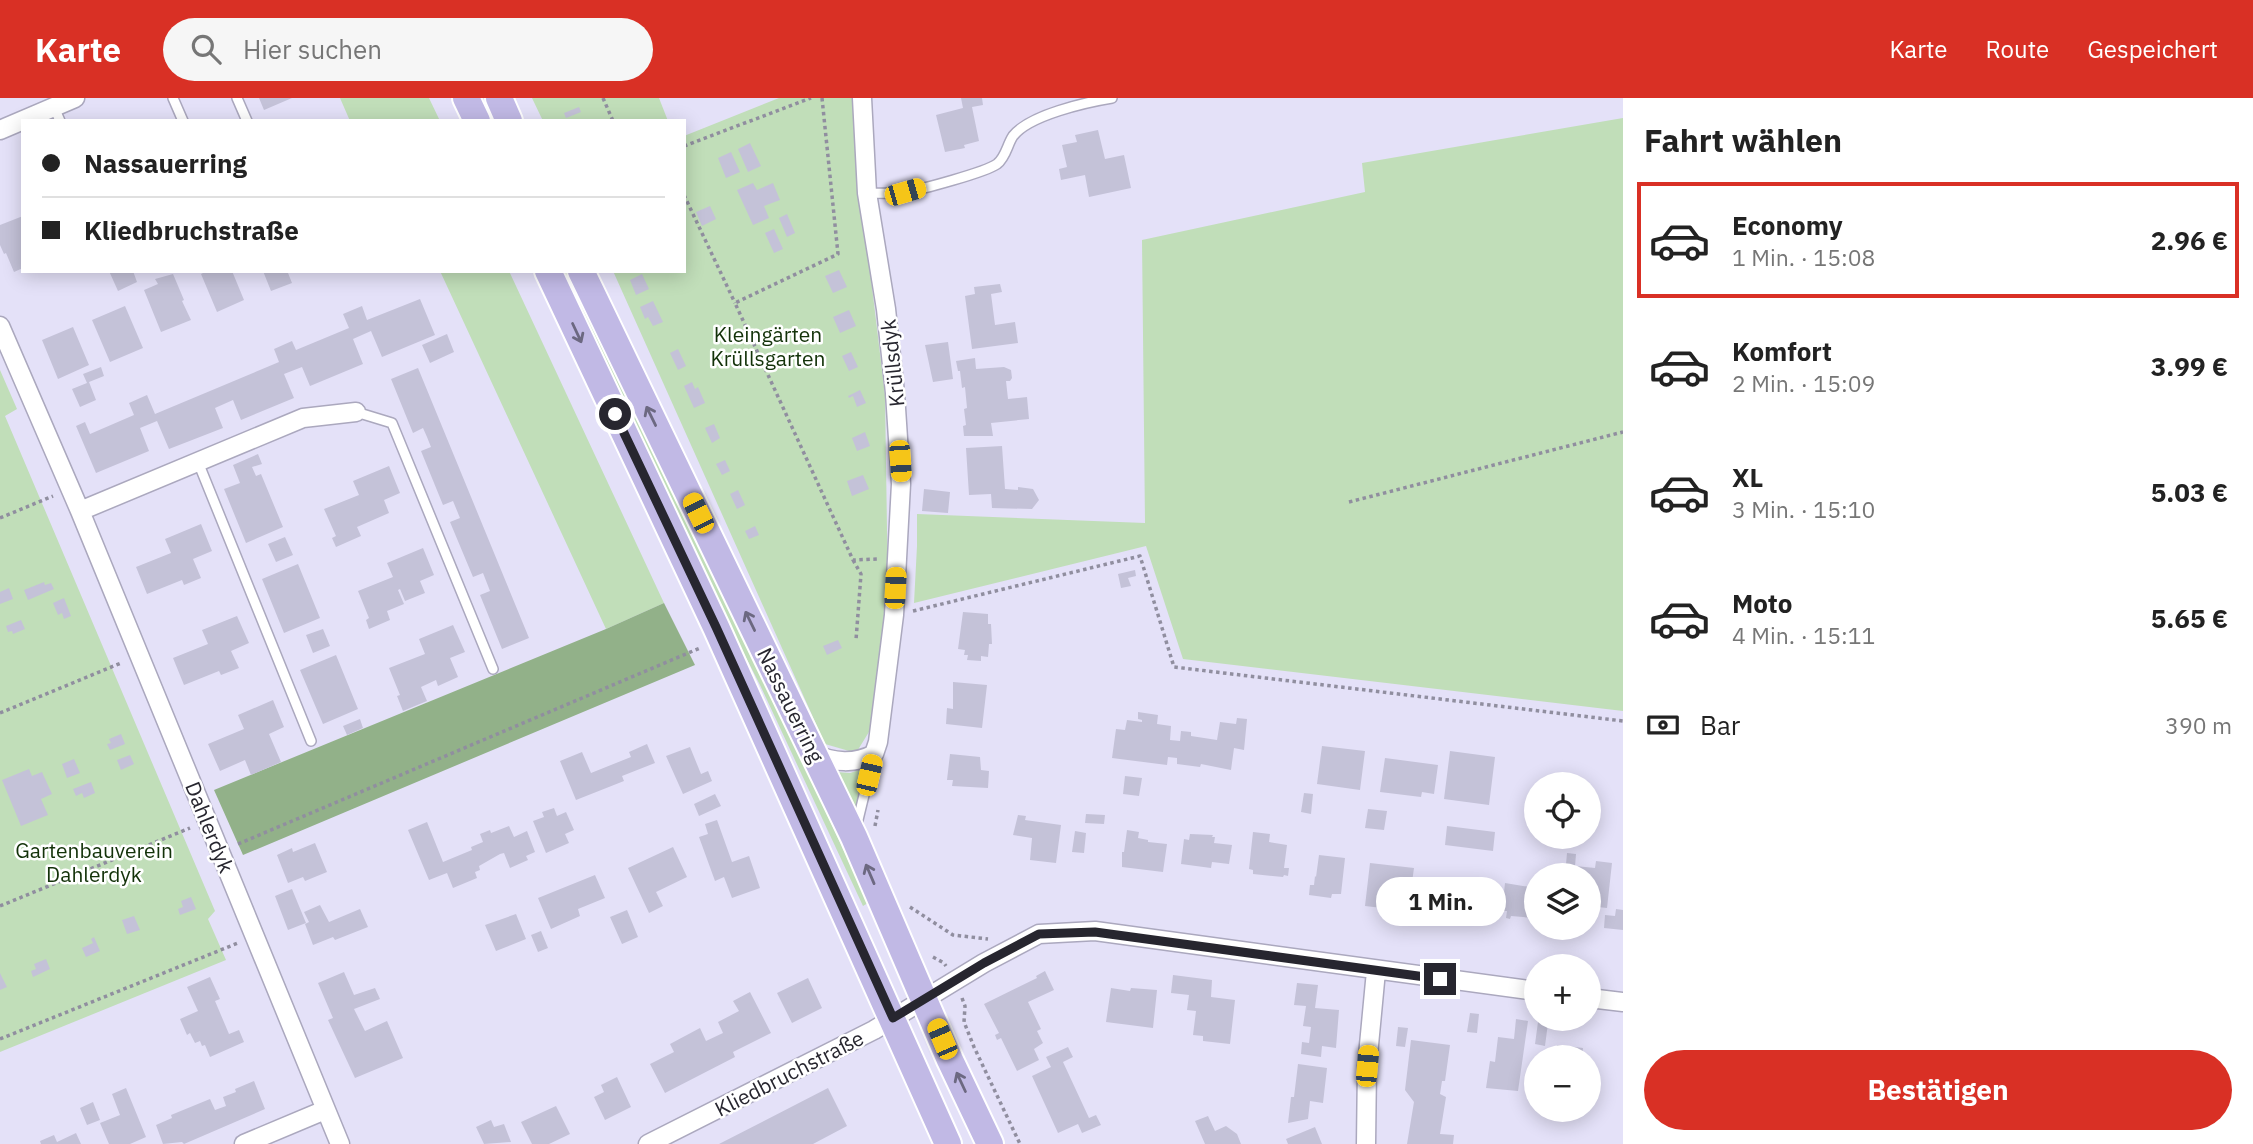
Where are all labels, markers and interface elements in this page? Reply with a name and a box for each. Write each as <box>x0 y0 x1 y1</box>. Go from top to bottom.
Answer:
search box <box>163 18 653 81</box>
text: Karte <box>35 28 121 71</box>
icon: search <box>187 30 225 68</box>
text: Hier suchen <box>243 32 382 66</box>
text: Karte <box>1889 33 1948 65</box>
text: Route <box>1986 33 2049 65</box>
text: Gespeichert <box>2087 33 2218 65</box>
text: Fahrt wählen <box>1644 119 1842 161</box>
text: Nassauerring <box>84 146 247 180</box>
car <box>882 176 929 208</box>
text: Economy <box>1732 208 1843 242</box>
icon: car <box>1648 209 1711 272</box>
text: Kliedbruchstraße <box>84 213 299 247</box>
text: 2.96 € <box>2151 223 2228 257</box>
text: 1 Min. · 15:08 <box>1732 242 1875 272</box>
street label: Krüllsdyk <box>873 318 911 408</box>
park label: Kleingärten Krüllsgarten <box>711 320 825 372</box>
one-way arrow <box>571 322 584 343</box>
text: Komfort <box>1732 334 1832 368</box>
icon: car <box>1648 335 1711 398</box>
text: 3.99 € <box>2151 349 2228 383</box>
text: 2 Min. · 15:09 <box>1732 368 1875 398</box>
route start <box>599 398 631 430</box>
one-way arrow <box>644 406 658 427</box>
car <box>889 439 912 483</box>
text: XL <box>1732 460 1763 494</box>
icon: car <box>1648 461 1711 524</box>
text: 5.03 € <box>2151 475 2228 509</box>
car <box>680 490 717 536</box>
text: 3 Min. · 15:10 <box>1732 494 1875 524</box>
car <box>884 566 907 610</box>
text: Moto <box>1732 586 1792 620</box>
icon: car <box>1648 587 1711 650</box>
text: 5.65 € <box>2151 601 2228 635</box>
one-way arrow <box>743 611 756 632</box>
text: 4 Min. · 15:11 <box>1732 620 1875 650</box>
street label: Nassauerring <box>751 643 831 767</box>
icon: cash <box>1644 706 1682 744</box>
text: Bar <box>1700 708 1740 742</box>
text: 390 m <box>2165 710 2232 740</box>
car <box>855 752 884 798</box>
map controls <box>1524 772 1601 1122</box>
button: locate <box>1524 772 1601 849</box>
street label: Dahlerdyk <box>179 777 241 877</box>
park label: Gartenbauverein Dahlerdyk <box>15 836 173 888</box>
button: layers <box>1524 863 1601 940</box>
one-way arrow <box>863 864 876 885</box>
callout: 1 Min. <box>1375 878 1505 926</box>
text: 1 Min. <box>1408 886 1474 916</box>
button: + <box>1524 954 1601 1031</box>
route end <box>1424 963 1456 995</box>
car <box>925 1016 960 1062</box>
street label: Kliedbruchstraße <box>710 1023 868 1123</box>
car <box>1355 1044 1380 1088</box>
button: − <box>1524 1045 1601 1122</box>
button: Bestätigen <box>1644 1050 2232 1130</box>
one-way arrow <box>954 1072 967 1093</box>

